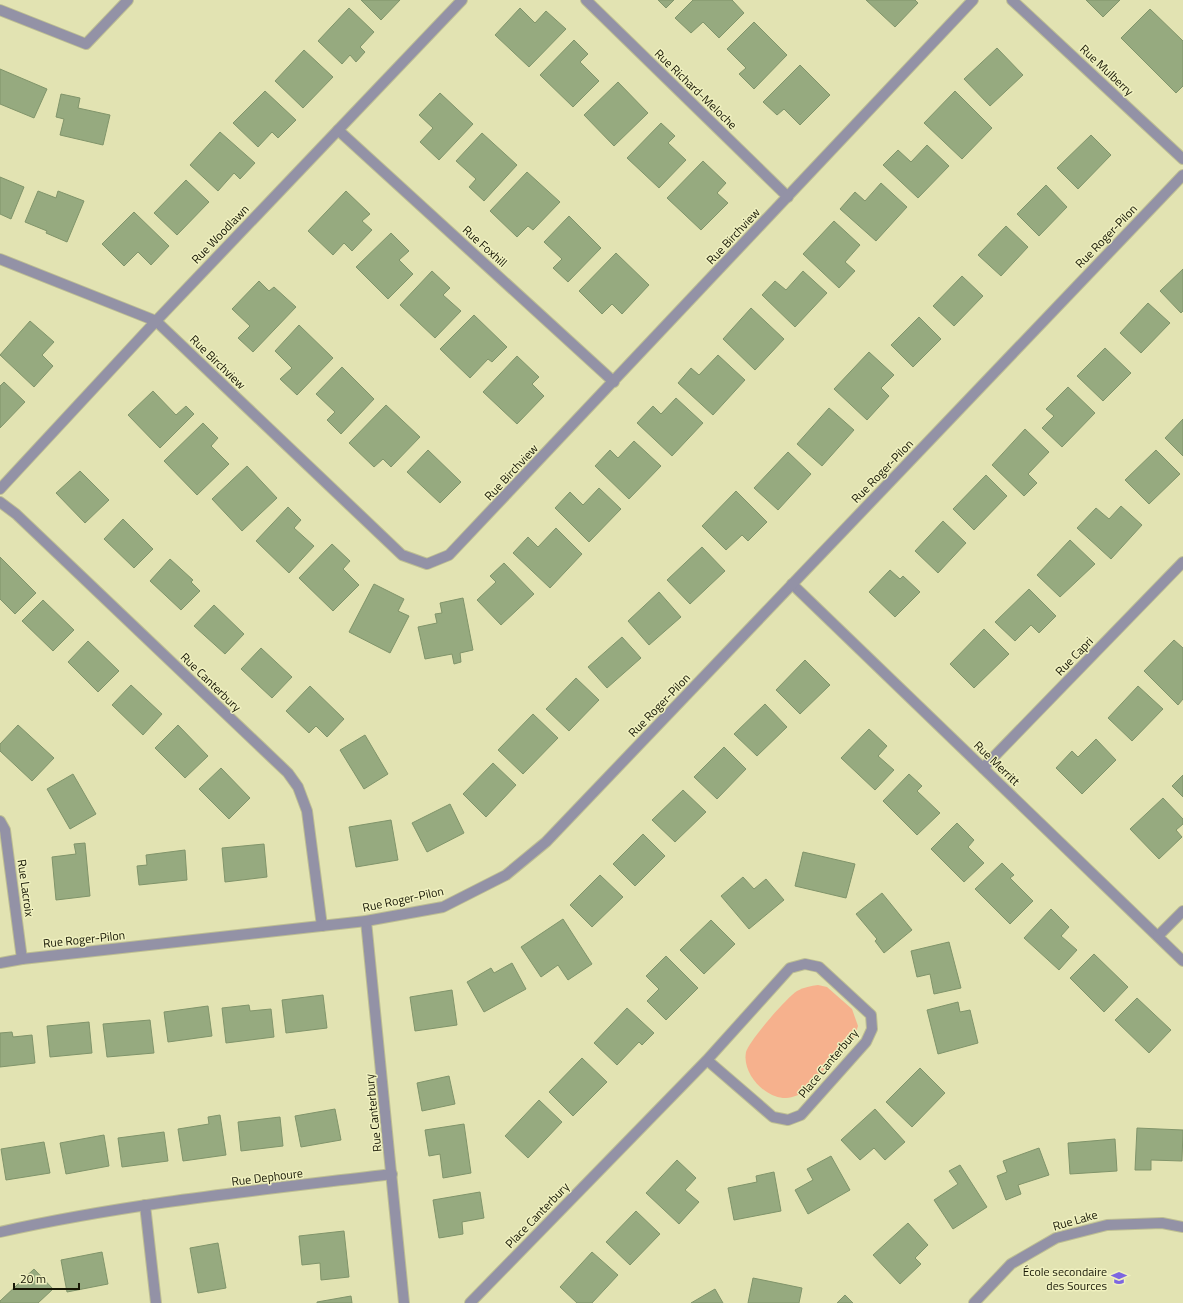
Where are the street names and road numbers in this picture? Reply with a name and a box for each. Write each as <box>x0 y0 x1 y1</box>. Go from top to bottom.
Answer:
street label: Rue Mulberry <box>1076 40 1139 100</box>
street label: Rue Richard-Meloche <box>650 44 742 134</box>
street label: Rue Woodlawn <box>187 200 253 268</box>
street label: Rue Roger-Pilon <box>1071 200 1141 272</box>
street label: Rue Birchview <box>702 203 764 269</box>
street label: Rue Foxhill <box>458 221 512 271</box>
street label: Rue Birchview <box>186 330 250 394</box>
street label: Rue Roger-Pilon <box>847 435 917 507</box>
street label: Rue Birchview <box>480 439 542 505</box>
street label: Rue Capri <box>1050 632 1098 680</box>
street label: Rue Canterbury <box>176 648 246 716</box>
street label: Rue Roger-Pilon <box>624 669 694 741</box>
street label: Rue Merritt <box>970 736 1025 790</box>
street label: Rue Lacroix <box>13 858 40 919</box>
street label: Rue Roger-Pilon <box>361 881 445 917</box>
street label: Rue Roger-Pilon <box>42 925 126 953</box>
street label: Place Canterbury <box>793 1024 863 1102</box>
street label: Rue Canterbury <box>359 1073 387 1153</box>
street label: Rue Dephoure <box>230 1163 304 1191</box>
street label: Place Canterbury <box>500 1177 574 1252</box>
street label: Rue Lake <box>1050 1205 1100 1235</box>

